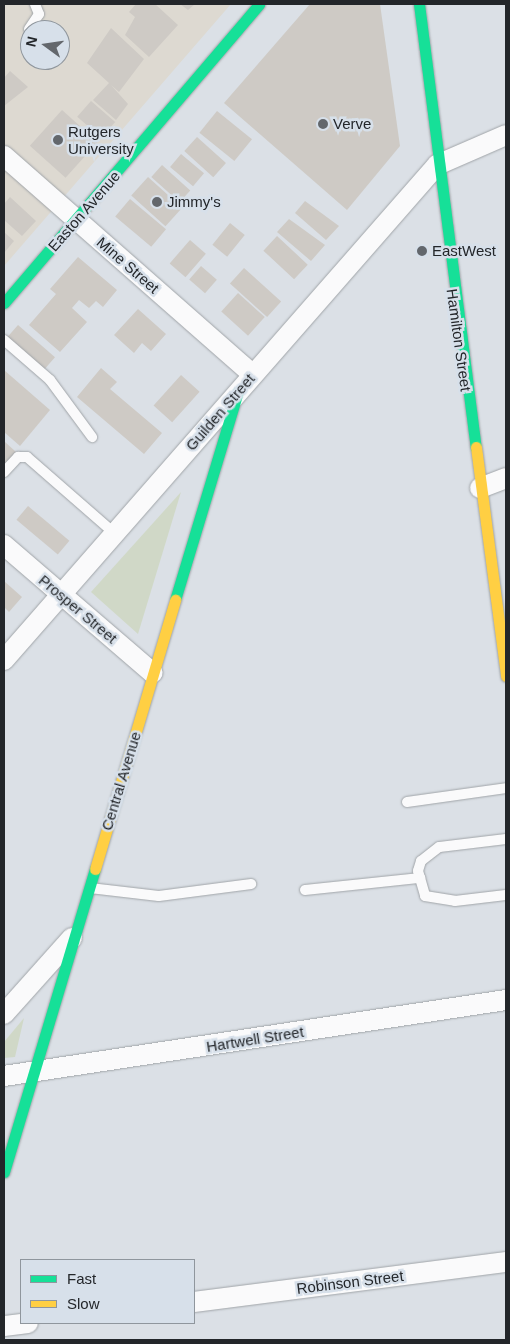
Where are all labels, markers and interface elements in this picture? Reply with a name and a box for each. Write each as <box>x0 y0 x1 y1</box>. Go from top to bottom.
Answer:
north arrow <box>20 20 70 70</box>
text: N <box>22 35 40 48</box>
place label: Verve <box>333 115 371 133</box>
marker: Verve <box>317 118 329 130</box>
place label: Rutgers University <box>68 122 134 157</box>
marker: Rutgers University <box>52 134 64 146</box>
street label: Easton Avenue <box>44 167 124 255</box>
place label: Jimmy's <box>167 193 221 211</box>
marker: Jimmy's <box>151 196 163 208</box>
street label: Mine Street <box>93 233 163 297</box>
place label: EastWest <box>432 242 496 260</box>
marker: EastWest <box>416 245 428 257</box>
street label: Hamilton Street <box>443 288 475 392</box>
street label: Guilden Street <box>182 370 258 454</box>
street label: Prosper Street <box>35 571 121 647</box>
street label: Central Avenue <box>97 729 145 833</box>
street label: Hartwell Street <box>205 1022 305 1056</box>
legend <box>20 1259 195 1324</box>
street label: Robinson Street <box>296 1267 404 1297</box>
text: Fast <box>67 1270 96 1287</box>
text: Slow <box>67 1295 100 1312</box>

